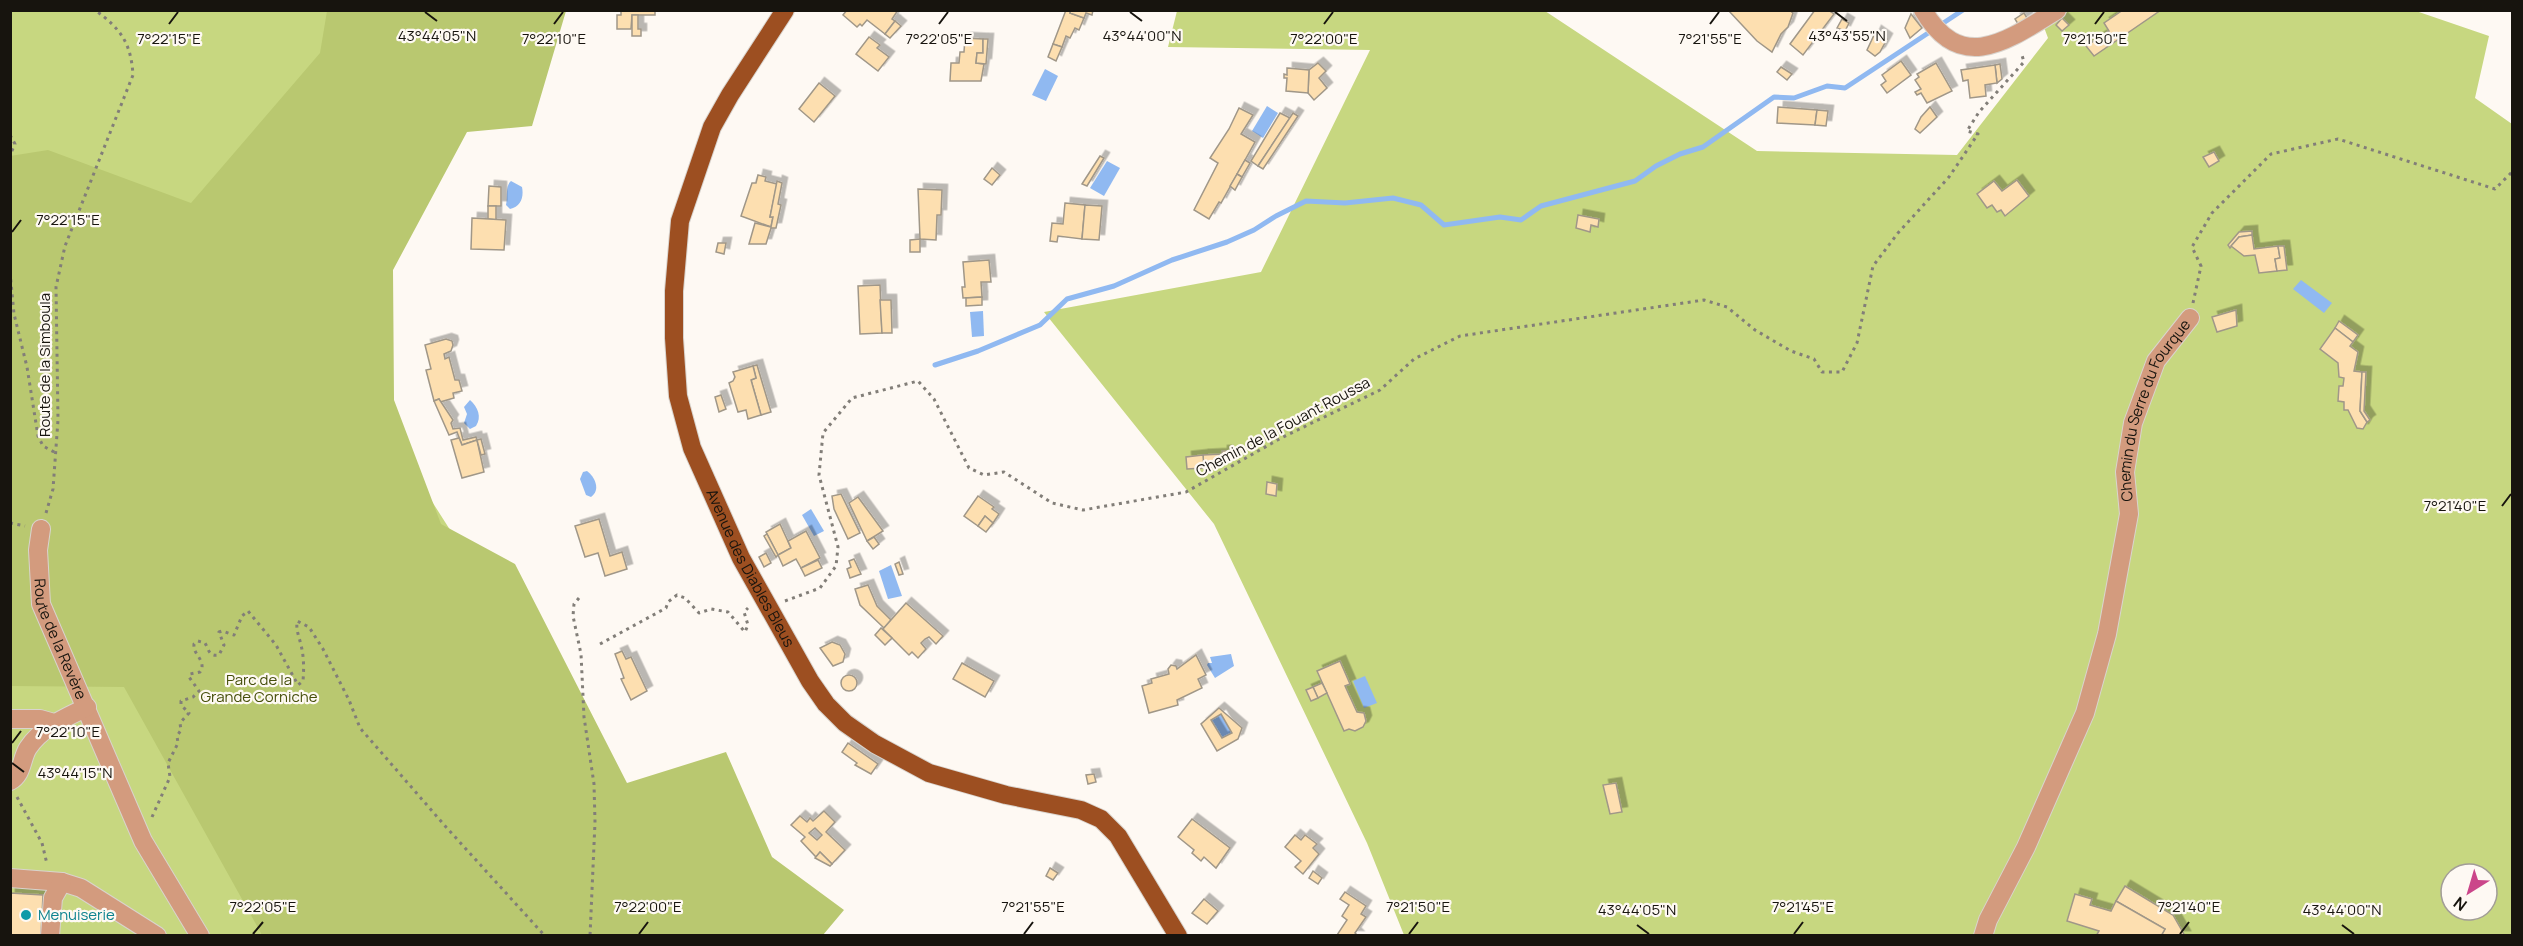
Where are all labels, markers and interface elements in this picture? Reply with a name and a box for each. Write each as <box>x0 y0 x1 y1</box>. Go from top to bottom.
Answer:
text: 43°44'05"N <box>398 25 476 46</box>
text: 43°44'00"N <box>1103 25 1181 46</box>
text: 43°43'55"N <box>1808 25 1886 46</box>
text: 7°22'15"E <box>137 28 201 49</box>
text: 7°22'10"E <box>522 28 586 49</box>
text: 7°22'05"E <box>906 28 972 49</box>
text: 7°22'00"E <box>1290 28 1358 49</box>
text: 7°21'55"E <box>1678 28 1742 49</box>
text: 7°21'50"E <box>2063 28 2127 49</box>
text: 7°22'15"E <box>36 209 100 230</box>
street label: Route de la Simboula <box>34 293 55 437</box>
street label: Chemin du Serre du Fourque <box>2114 314 2195 502</box>
street label: Chemin de la Fouant Roussa <box>1192 372 1374 481</box>
street label: Avenue des Diables Bleus <box>702 485 800 651</box>
text: 7°21'40"E <box>2424 495 2486 516</box>
street label: Route de la Revère <box>30 578 92 703</box>
park label: Parc de la Grande Corniche <box>201 669 318 707</box>
text: 7°22'10"E <box>36 721 100 742</box>
text: 43°44'15"N <box>37 762 113 783</box>
north arrow <box>2439 862 2499 922</box>
text: N <box>2449 892 2471 916</box>
text: 7°22'05"E <box>230 896 296 917</box>
text: 7°22'00"E <box>614 896 682 917</box>
text: 7°21'55"E <box>1001 896 1065 917</box>
text: 7°21'50"E <box>1386 896 1450 917</box>
text: 7°21'45"E <box>1772 896 1834 917</box>
text: 7°21'40"E <box>2158 896 2220 917</box>
text: 43°44'05"N <box>1598 899 1676 920</box>
text: 43°44'00"N <box>2303 899 2381 920</box>
place label: Menuiserie <box>38 904 115 925</box>
marker: Menuiserie <box>19 908 33 922</box>

